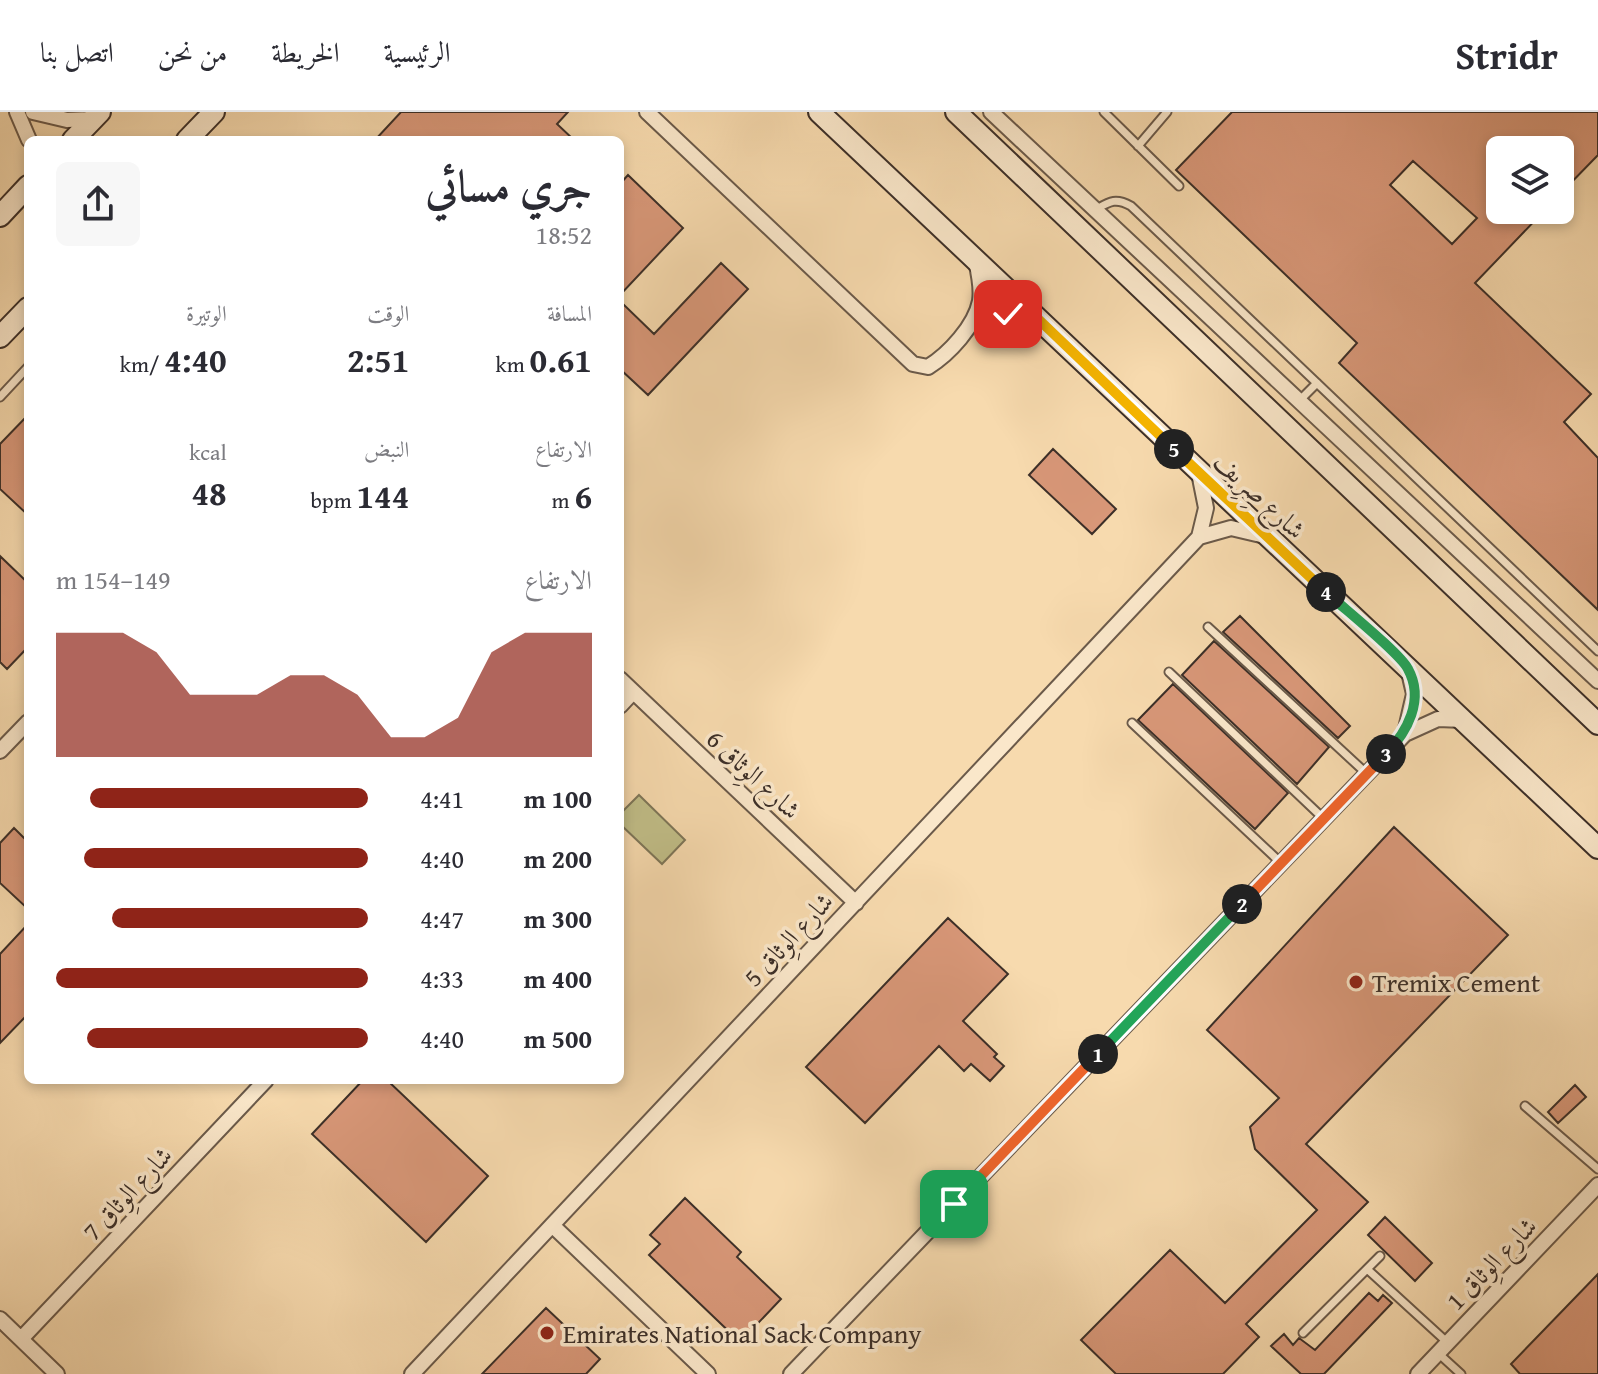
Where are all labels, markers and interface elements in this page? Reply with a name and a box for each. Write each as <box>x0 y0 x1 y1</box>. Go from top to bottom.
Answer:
text: Stridr <box>1455 27 1558 83</box>
text: اتصل بنا <box>40 31 114 72</box>
text: من نحن <box>158 31 227 72</box>
text: الخريطة <box>271 31 339 72</box>
text: الرئيسية <box>383 31 451 72</box>
map controls <box>1486 136 1574 224</box>
button: layers <box>1486 136 1574 224</box>
text: جري مسائي <box>426 153 592 217</box>
button: share <box>56 162 140 246</box>
text: 18:52 <box>536 215 592 254</box>
pin <box>974 280 1042 348</box>
icon: check <box>986 292 1030 336</box>
text: الوتيرة <box>186 297 227 329</box>
text: الوقت <box>367 297 409 329</box>
text: المسافة <box>547 297 592 329</box>
text: 4:40 <box>164 335 227 384</box>
text: 2:51 <box>347 335 409 384</box>
text: 0.61 <box>530 335 592 384</box>
text: /km <box>120 348 164 380</box>
text: km <box>496 348 530 380</box>
pin: 5 <box>1154 429 1194 469</box>
text: النبض <box>364 433 409 465</box>
text: الارتفاع <box>535 433 592 465</box>
text: 5 <box>1168 433 1180 465</box>
text: kcal <box>189 436 227 468</box>
street label: شارع صِرِيف <box>1203 442 1315 550</box>
text: 48 <box>191 468 227 517</box>
text: 144 <box>357 471 409 520</box>
text: 6 <box>574 471 592 520</box>
text: bpm <box>310 484 357 516</box>
text: m <box>552 484 574 516</box>
text: 149–154 m <box>56 560 170 599</box>
text: الارتفاع <box>525 560 592 599</box>
pin: 4 <box>1306 572 1346 612</box>
text: 4 <box>1320 576 1332 608</box>
street label: شارع الوِثاق 6 <box>696 720 810 830</box>
pin: 3 <box>1366 734 1406 774</box>
text: 3 <box>1380 738 1392 770</box>
text: 4:41 <box>420 779 464 818</box>
text: 100 m <box>524 779 592 818</box>
text: 4:40 <box>420 839 464 878</box>
text: 200 m <box>524 839 592 878</box>
street label: شارع الوِثاق 5 <box>734 883 844 997</box>
pin: 2 <box>1222 884 1262 924</box>
text: 2 <box>1236 888 1248 920</box>
text: 4:47 <box>420 899 464 938</box>
text: 300 m <box>524 899 592 938</box>
text: 4:33 <box>420 959 464 998</box>
text: 400 m <box>524 959 592 998</box>
place label: Tremix Cement <box>1372 963 1540 1002</box>
marker: Tremix Cement <box>1347 973 1365 991</box>
text: 4:40 <box>420 1019 464 1058</box>
text: 500 m <box>524 1019 592 1058</box>
pin: 1 <box>1078 1034 1118 1074</box>
text: 1 <box>1092 1038 1104 1070</box>
street label: شارع الوِثاق 7 <box>73 1137 183 1251</box>
pin <box>920 1170 988 1238</box>
icon: arrive <box>932 1182 976 1226</box>
street label: شارع الوِثاق 1 <box>1436 1207 1548 1321</box>
place label: Emirates National Sack Company <box>563 1314 921 1353</box>
marker: Emirates National Sack Company <box>538 1324 556 1342</box>

